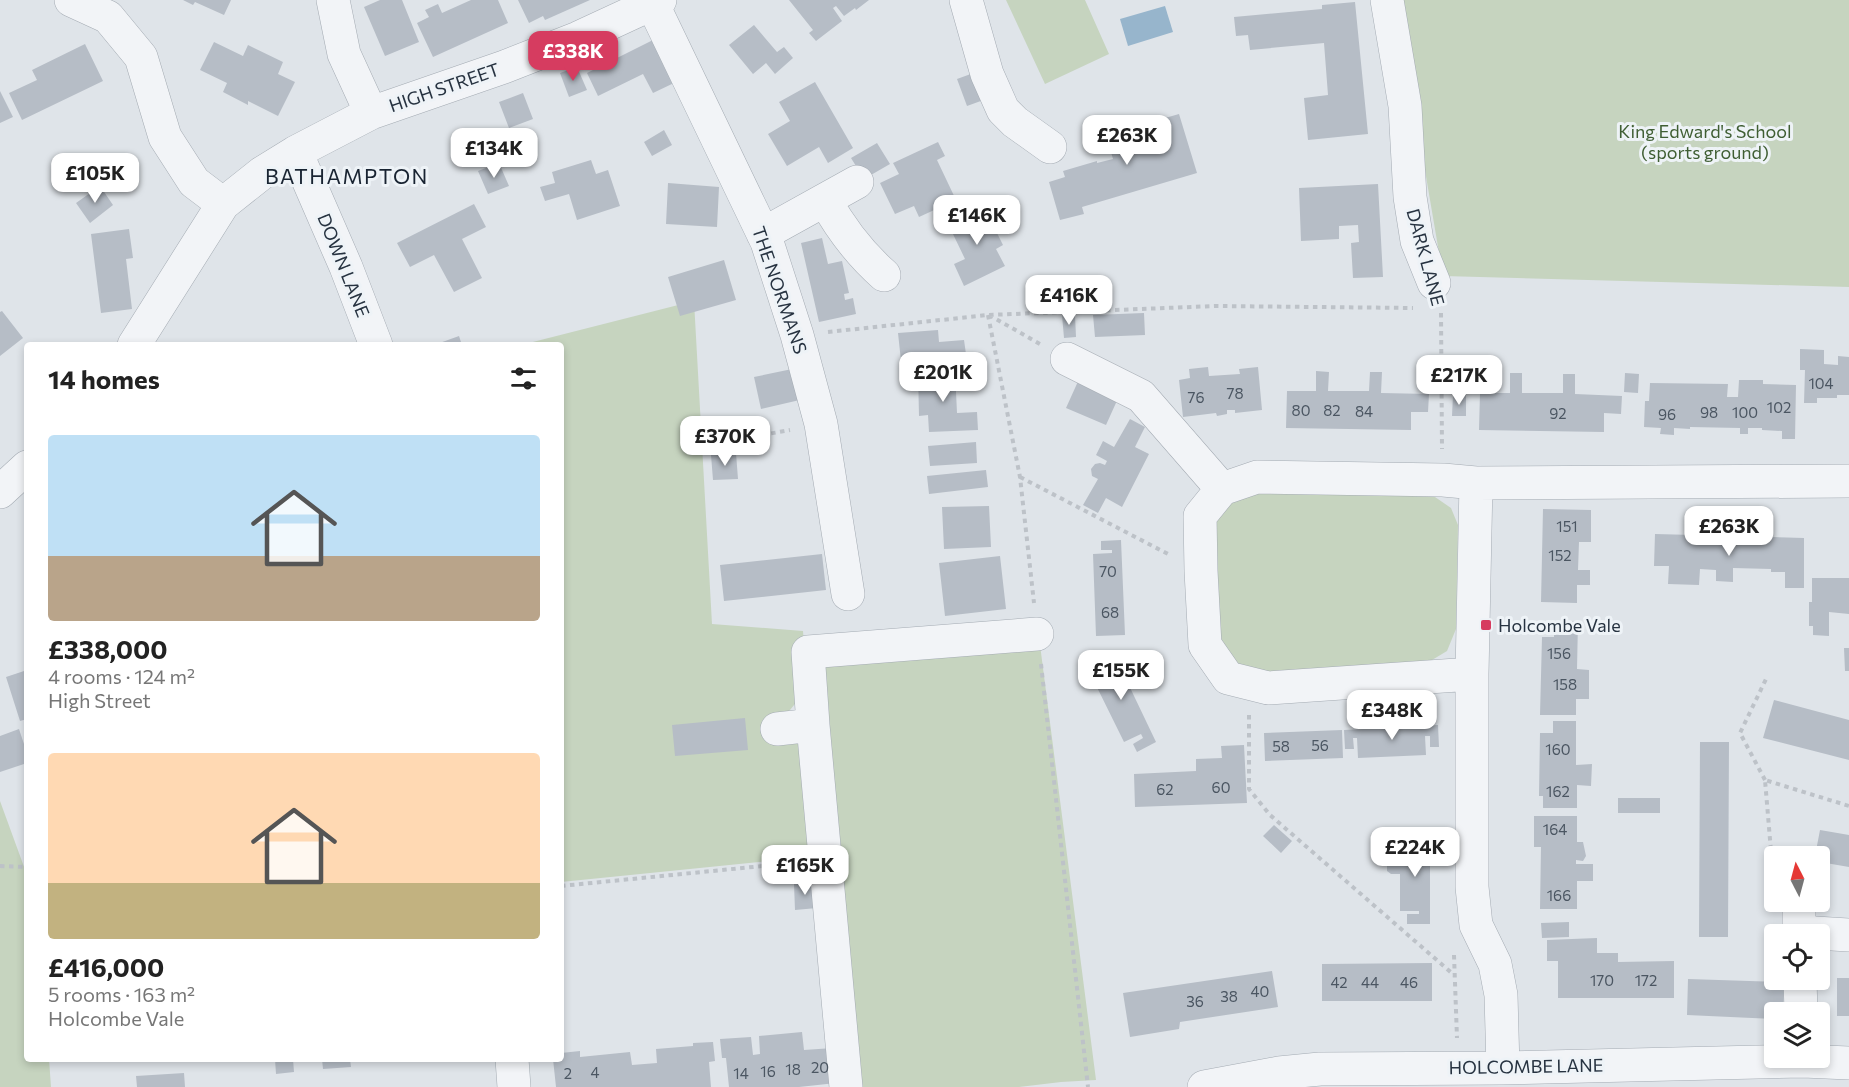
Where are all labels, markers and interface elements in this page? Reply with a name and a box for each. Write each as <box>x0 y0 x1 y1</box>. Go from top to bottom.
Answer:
pin: £338K <box>531 31 615 82</box>
text: £338K <box>542 38 604 62</box>
street label: HIGH STREET <box>386 58 502 116</box>
pin: £263K <box>1085 115 1169 166</box>
park label: King Edward's School (sports ground) <box>1618 120 1792 163</box>
text: £263K <box>1096 122 1158 146</box>
pin: £134K <box>452 128 536 179</box>
text: £134K <box>465 135 523 159</box>
pin: £105K <box>53 153 137 204</box>
text: £105K <box>65 160 125 184</box>
district label: BATHAMPTON <box>265 163 429 188</box>
pin: £146K <box>935 195 1019 246</box>
text: £146K <box>947 202 1007 226</box>
street label: DARK LANE <box>1402 206 1450 308</box>
street label: DOWN LANE <box>313 210 375 320</box>
street label: THE NORMANS <box>748 223 812 357</box>
pin: £416K <box>1027 275 1111 326</box>
text: £416K <box>1039 282 1099 306</box>
pin: £201K <box>901 352 985 403</box>
pin: £217K <box>1417 355 1501 406</box>
text: £201K <box>913 359 973 383</box>
icon: filters <box>507 362 540 395</box>
text: £217K <box>1430 362 1488 386</box>
text: 14 homes <box>48 363 160 394</box>
house number: 104 <box>1808 374 1834 392</box>
house number: 78 <box>1227 384 1243 402</box>
house number: 76 <box>1188 388 1204 406</box>
house number: 102 <box>1767 398 1791 416</box>
house number: 80 <box>1292 401 1310 419</box>
house number: 82 <box>1323 401 1341 419</box>
house number: 84 <box>1355 402 1373 420</box>
house number: 98 <box>1700 403 1718 421</box>
house number: 100 <box>1732 403 1758 421</box>
house number: 92 <box>1549 404 1567 422</box>
house number: 96 <box>1658 405 1676 423</box>
pin: £370K <box>683 416 767 467</box>
text: £370K <box>694 423 756 447</box>
icon: home <box>240 474 348 582</box>
pin: £263K <box>1687 506 1771 557</box>
text: £263K <box>1698 513 1760 537</box>
house number: 151 <box>1556 517 1578 535</box>
house number: 152 <box>1548 546 1572 564</box>
house number: 70 <box>1099 562 1117 580</box>
house number: 68 <box>1101 603 1119 621</box>
place label: Holcombe Vale <box>1498 614 1621 636</box>
marker: Holcombe Vale <box>1479 618 1493 632</box>
text: £338,000 <box>48 633 168 664</box>
house number: 156 <box>1547 644 1571 662</box>
pin: £155K <box>1079 650 1163 701</box>
text: £155K <box>1092 657 1150 681</box>
text: 4 rooms · 124 m² <box>48 664 195 688</box>
house number: 158 <box>1553 675 1577 693</box>
text: High Street <box>48 688 151 712</box>
pin: £348K <box>1350 690 1434 741</box>
text: £348K <box>1361 697 1423 721</box>
house number: 56 <box>1311 736 1329 754</box>
house number: 58 <box>1272 737 1290 755</box>
house number: 160 <box>1545 740 1571 758</box>
house number: 60 <box>1212 778 1230 796</box>
house number: 62 <box>1156 780 1174 798</box>
house number: 162 <box>1546 782 1570 800</box>
icon: home <box>240 792 348 900</box>
house number: 164 <box>1543 820 1567 838</box>
pin: £224K <box>1373 827 1457 878</box>
text: £224K <box>1385 834 1445 858</box>
pin: £165K <box>763 845 847 896</box>
north arrow <box>1764 846 1830 912</box>
map controls <box>1764 846 1830 1068</box>
text: £165K <box>776 852 834 876</box>
house number: 166 <box>1547 886 1571 904</box>
button: locate <box>1764 924 1830 990</box>
text: £416,000 <box>48 951 164 982</box>
house number: 170 <box>1590 971 1614 989</box>
house number: 172 <box>1635 971 1657 989</box>
house number: 42 <box>1330 973 1348 991</box>
house number: 44 <box>1361 973 1379 991</box>
house number: 46 <box>1400 973 1418 991</box>
text: 5 rooms · 163 m² <box>48 982 195 1006</box>
house number: 40 <box>1251 982 1269 1000</box>
house number: 38 <box>1220 987 1238 1005</box>
house number: 36 <box>1186 992 1204 1010</box>
button: layers <box>1764 1002 1830 1068</box>
text: Holcombe Vale <box>48 1006 184 1030</box>
street label: HOLCOMBE LANE <box>1448 1054 1604 1078</box>
house number: 20 <box>811 1058 829 1076</box>
house number: 18 <box>785 1060 801 1078</box>
house number: 16 <box>760 1062 776 1080</box>
house number: 4 <box>591 1063 600 1081</box>
house number: 2 <box>564 1064 572 1082</box>
house number: 14 <box>733 1064 749 1082</box>

